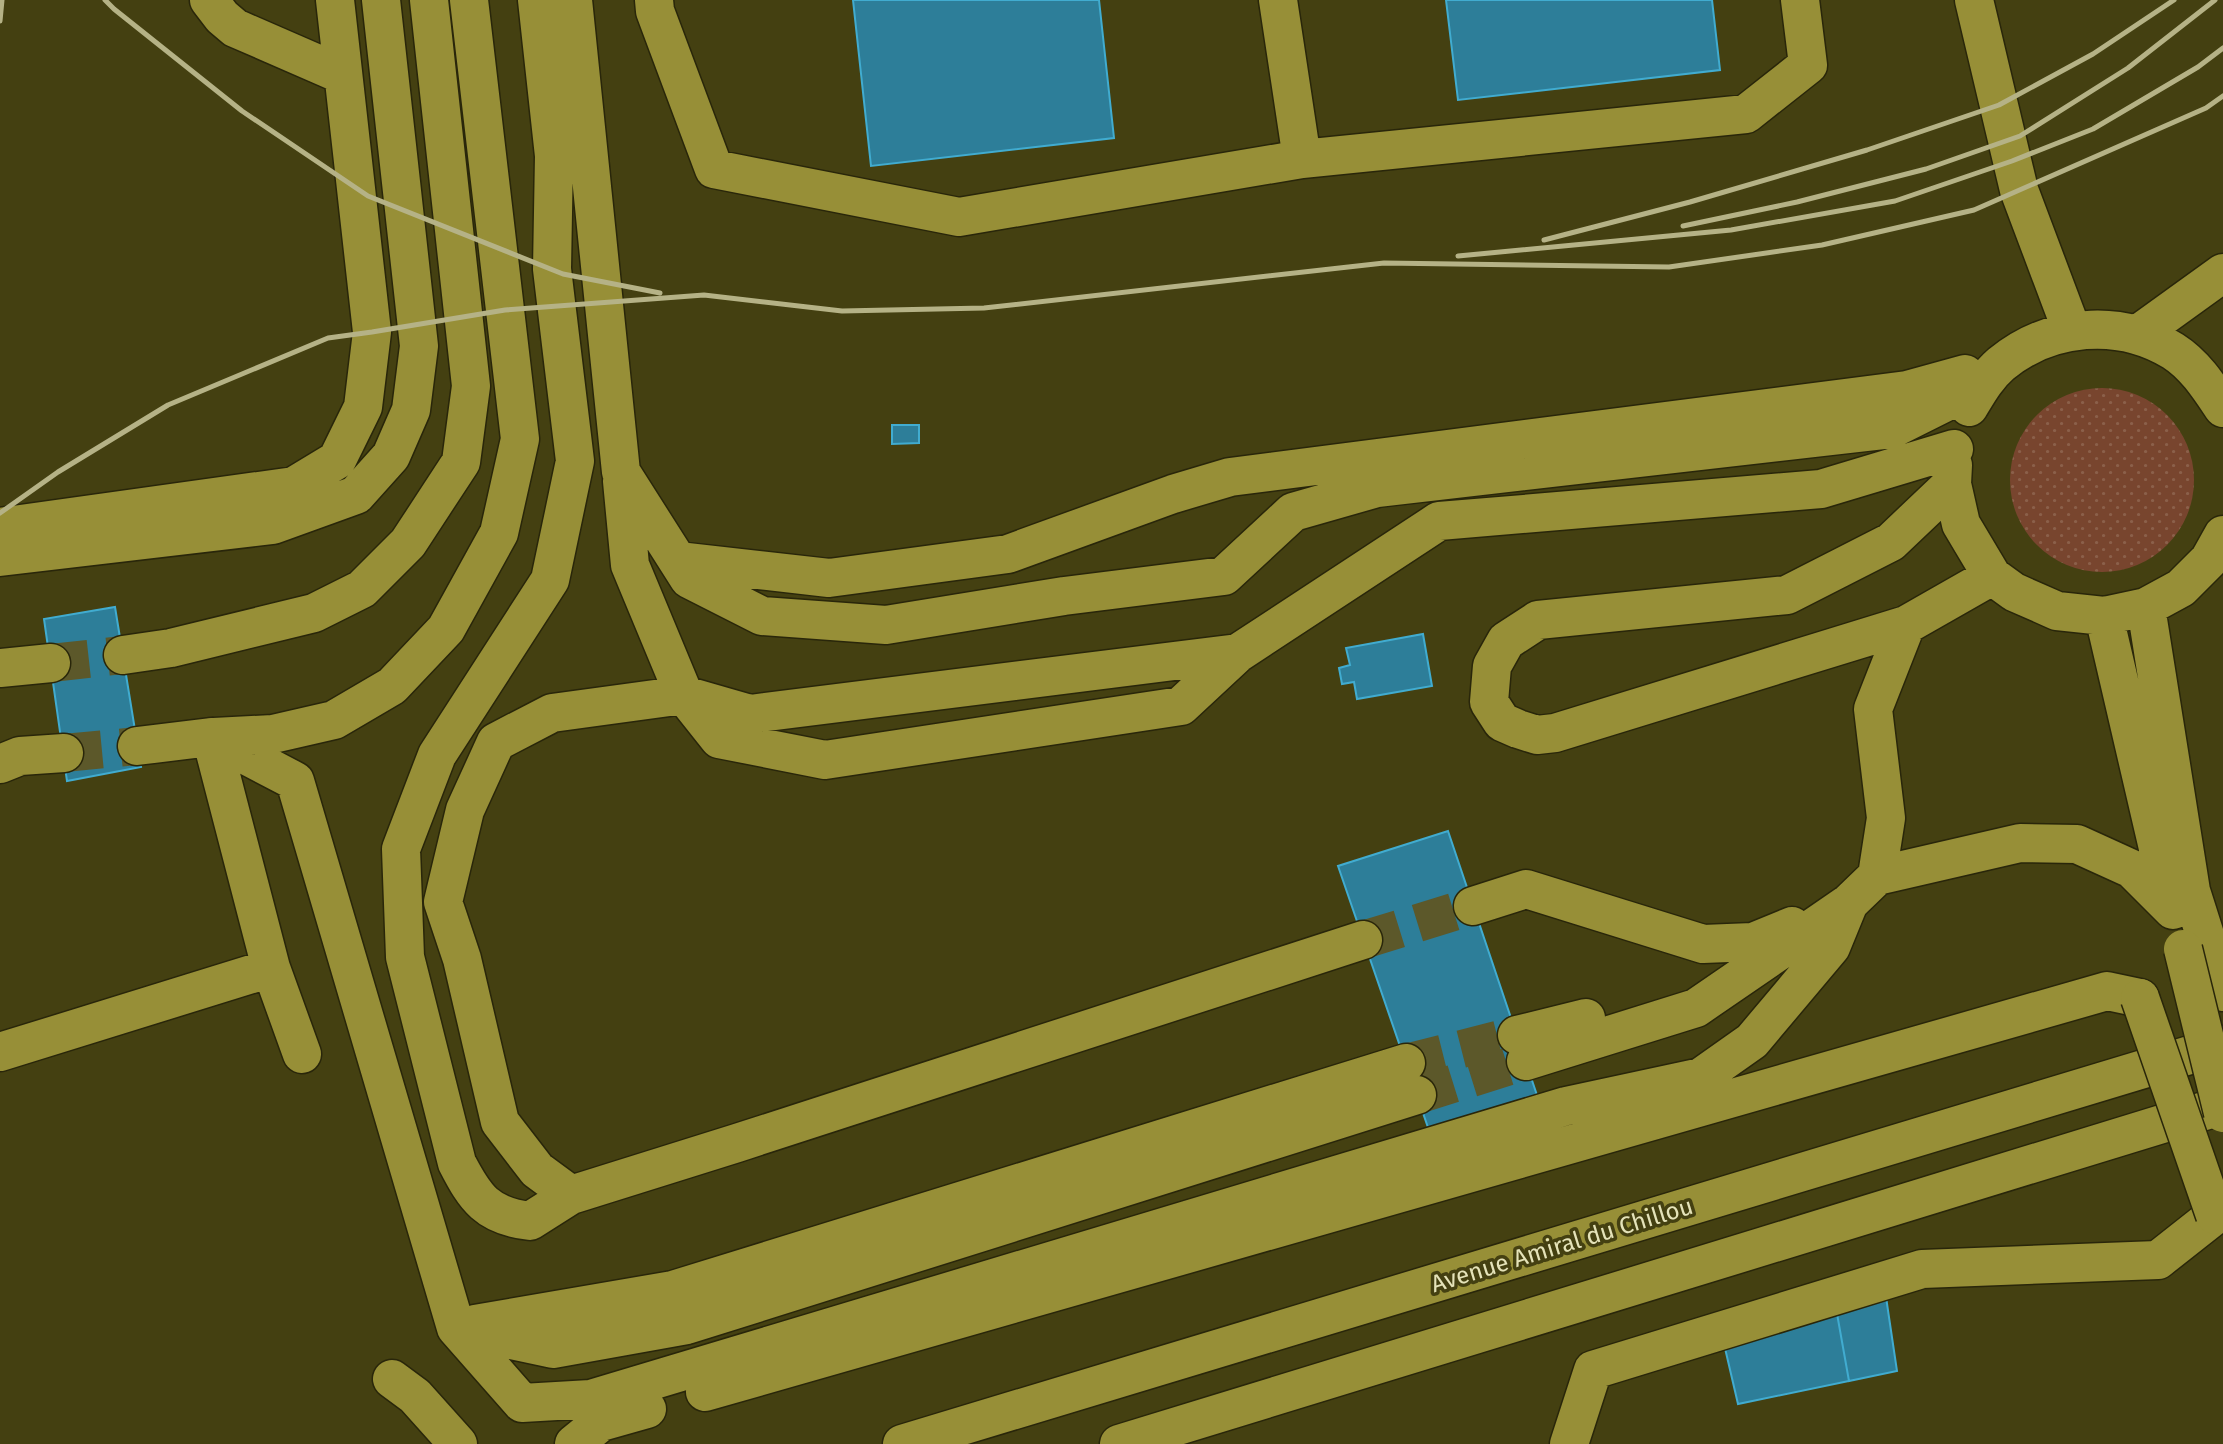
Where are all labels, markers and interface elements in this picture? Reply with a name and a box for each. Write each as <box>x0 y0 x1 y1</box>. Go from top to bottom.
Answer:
street label: Avenue Amiral du Chillou <box>1428 1192 1696 1298</box>

